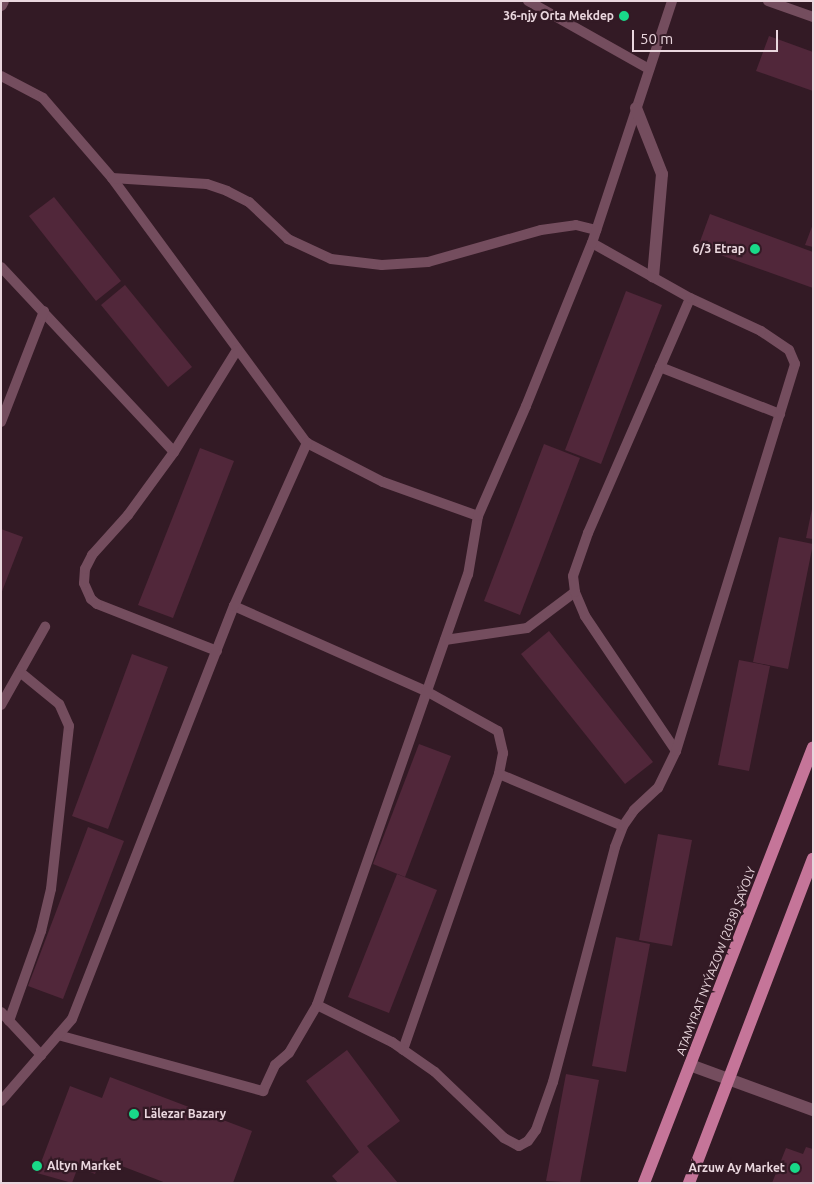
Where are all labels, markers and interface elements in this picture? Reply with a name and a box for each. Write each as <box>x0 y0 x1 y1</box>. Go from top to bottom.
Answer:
place label: 36-njy Orta Mekdep <box>503 9 614 23</box>
marker: 36-njy Orta Mekdep <box>618 10 630 22</box>
scale bar <box>634 20 780 52</box>
text: 50 m <box>640 30 673 47</box>
place label: 6/3 Etrap <box>693 242 745 256</box>
marker: 6/3 Etrap <box>749 243 761 255</box>
street label: ATAMYRAT NYÝAZOW (2038) ŞAÝOLY <box>673 865 759 1057</box>
place label: Lälezar Bazary <box>144 1107 226 1121</box>
marker: Lälezar Bazary <box>128 1108 140 1120</box>
place label: Altyn Market <box>47 1159 121 1173</box>
marker: Altyn Market <box>31 1160 43 1172</box>
place label: Arzuw Ay Market <box>689 1161 785 1175</box>
marker: Arzuw Ay Market <box>789 1162 801 1174</box>

